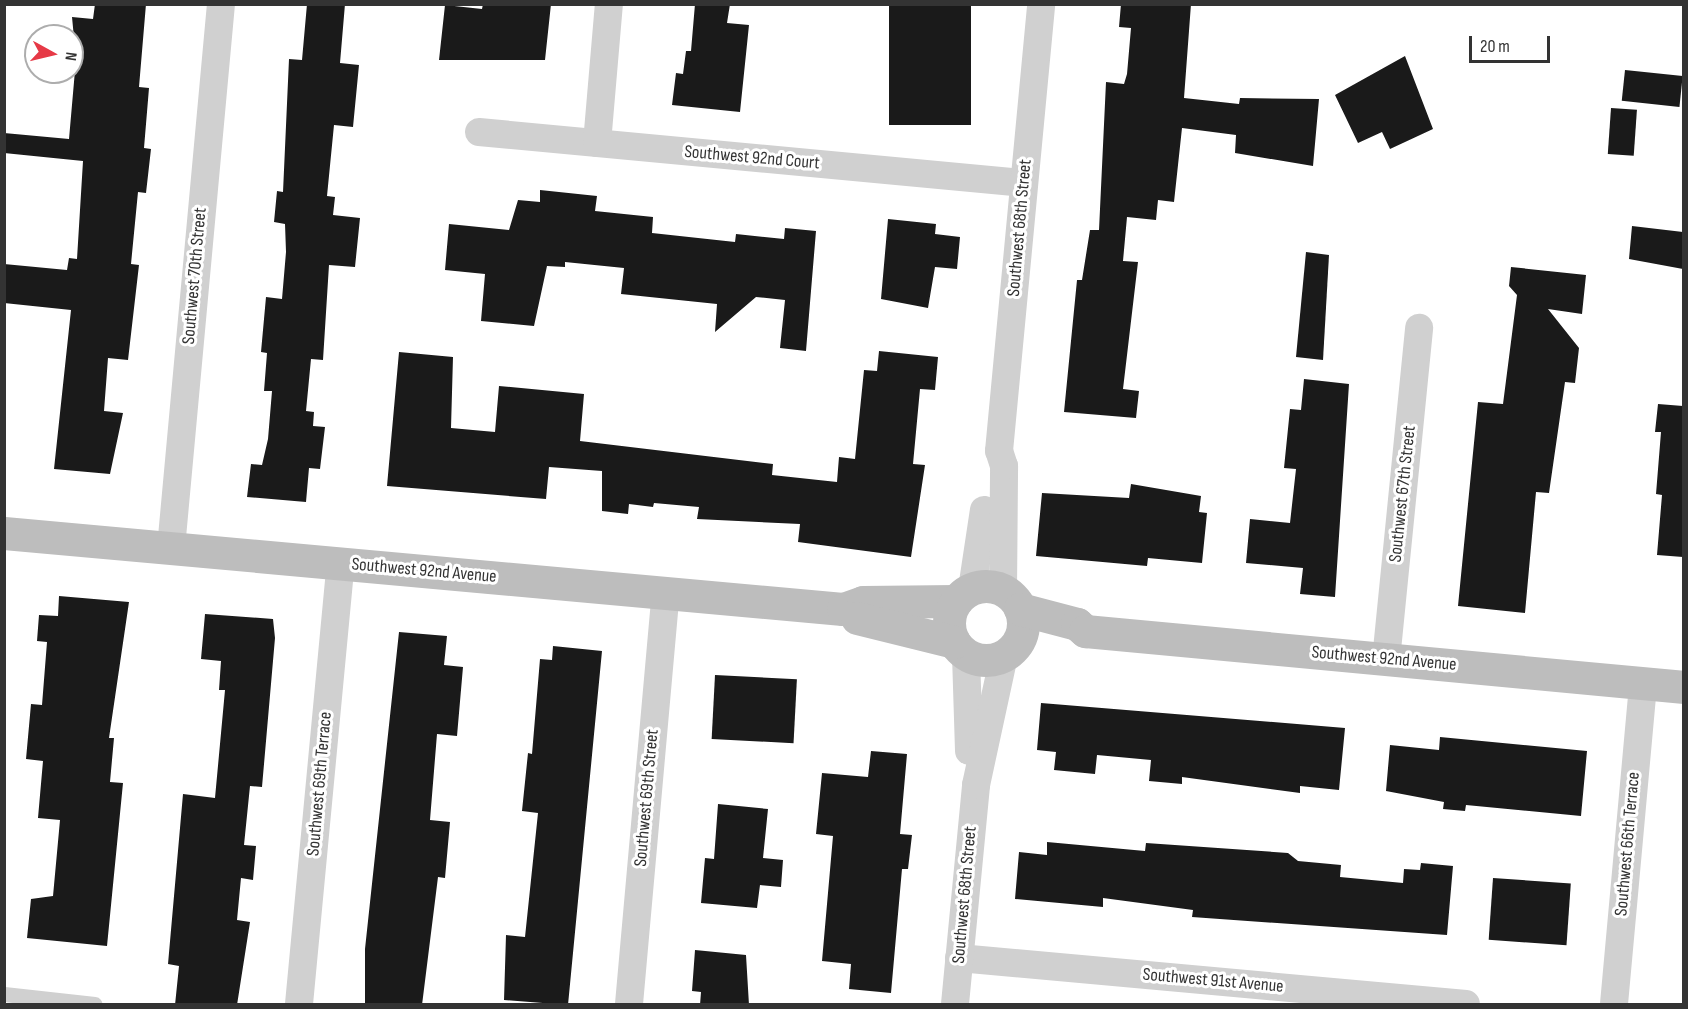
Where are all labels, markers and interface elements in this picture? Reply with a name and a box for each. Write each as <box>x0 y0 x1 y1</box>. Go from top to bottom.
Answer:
north arrow <box>24 24 84 84</box>
scale bar <box>1472 24 1553 62</box>
text: 20 m <box>1480 36 1510 57</box>
text: N <box>60 51 80 62</box>
street label: Southwest 92nd Court <box>683 141 821 175</box>
street label: Southwest 68th Street <box>1003 158 1037 298</box>
street label: Southwest 70th Street <box>178 207 212 345</box>
street label: Southwest 67th Street <box>1385 425 1421 563</box>
street label: Southwest 92nd Avenue <box>351 554 497 588</box>
street label: Southwest 92nd Avenue <box>1311 642 1457 676</box>
street label: Southwest 69th Terrace <box>303 711 337 857</box>
street label: Southwest 69th Street <box>630 728 664 868</box>
street label: Southwest 66th Terrace <box>1611 771 1645 917</box>
street label: Southwest 68th Street <box>948 825 982 965</box>
street label: Southwest 91st Avenue <box>1142 964 1284 998</box>

